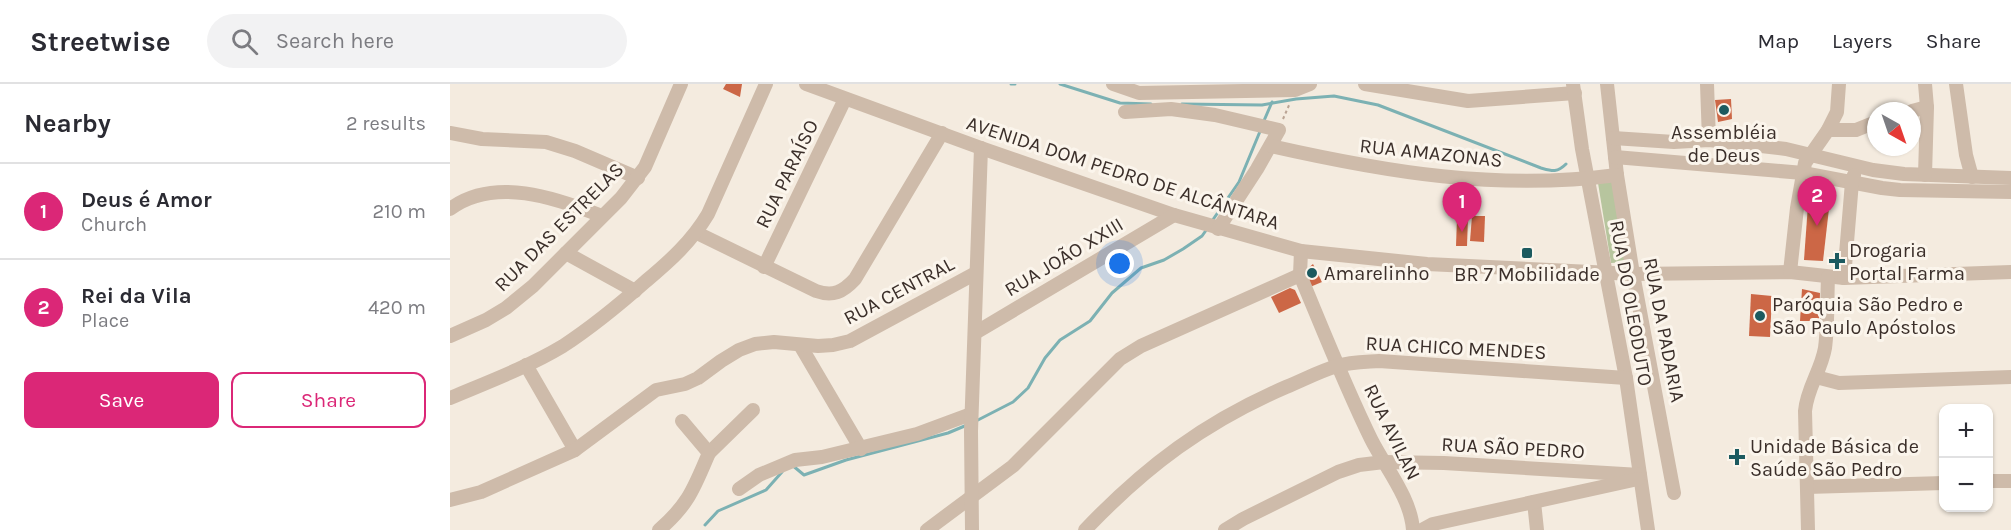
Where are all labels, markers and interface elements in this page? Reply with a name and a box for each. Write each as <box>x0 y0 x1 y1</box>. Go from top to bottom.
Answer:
search box <box>207 14 627 68</box>
text: Streetwise <box>30 25 171 58</box>
icon: search <box>228 25 261 58</box>
text: Search here <box>276 28 394 54</box>
text: Map <box>1757 29 1799 53</box>
text: Layers <box>1832 29 1893 53</box>
text: Share <box>1926 29 1981 53</box>
north arrow <box>1867 102 1921 156</box>
marker: Assembléia de Deus <box>1717 103 1731 117</box>
text: Nearby <box>24 108 111 139</box>
street label: AVENIDA DOM PEDRO DE ALCÂNTARA <box>964 111 1282 235</box>
text: 2 results <box>346 112 426 135</box>
street label: RUA PARAÍSO <box>750 116 823 232</box>
place label: Assembléia de Deus <box>1671 121 1777 167</box>
street label: RUA AMAZONAS <box>1358 134 1504 172</box>
street label: RUA DAS ESTRELAS <box>490 158 628 296</box>
pin: 2 <box>1798 176 1836 226</box>
pin: 1 <box>1442 182 1482 232</box>
text: Deus é Amor <box>81 187 212 213</box>
text: 1 <box>40 200 47 223</box>
text: 210 m <box>372 200 426 223</box>
text: Church <box>81 213 147 236</box>
street label: RUA JOÃO XXIII <box>1001 213 1127 301</box>
street label: RUA DO OLEODUTO <box>1605 218 1657 388</box>
place label: Drogaria Portal Farma <box>1849 239 1965 285</box>
marker: BR 7 Mobilidade <box>1520 246 1534 260</box>
your location <box>1105 249 1134 278</box>
street label: RUA CENTRAL <box>840 252 959 330</box>
marker: Drogaria Portal Farma <box>1830 254 1844 268</box>
street label: RUA DA PADARIA <box>1639 256 1689 404</box>
place label: Amarelinho <box>1324 262 1429 285</box>
place label: BR 7 Mobilidade <box>1454 263 1600 286</box>
marker: Amarelinho <box>1305 266 1319 280</box>
text: Rei da Vila <box>81 283 192 309</box>
place label: Paróquia São Pedro e São Paulo Apóstolos <box>1772 293 1963 339</box>
text: 2 <box>37 296 50 319</box>
text: 420 m <box>368 296 426 319</box>
text: Place <box>81 309 129 332</box>
marker: Paróquia São Pedro e São Paulo Apóstolos <box>1753 309 1767 323</box>
street label: RUA CHICO MENDES <box>1365 332 1547 364</box>
button: Save <box>24 372 219 428</box>
button: Share <box>231 372 426 428</box>
street label: RUA AVILAN <box>1359 380 1425 484</box>
map controls <box>1939 404 1993 512</box>
button: + <box>1939 404 1993 458</box>
street label: RUA SÃO PEDRO <box>1441 433 1585 463</box>
place label: Unidade Básica de Saúde São Pedro <box>1750 435 1919 481</box>
marker: Unidade Básica de Saúde São Pedro <box>1728 448 1746 466</box>
button: − <box>1939 458 1993 512</box>

